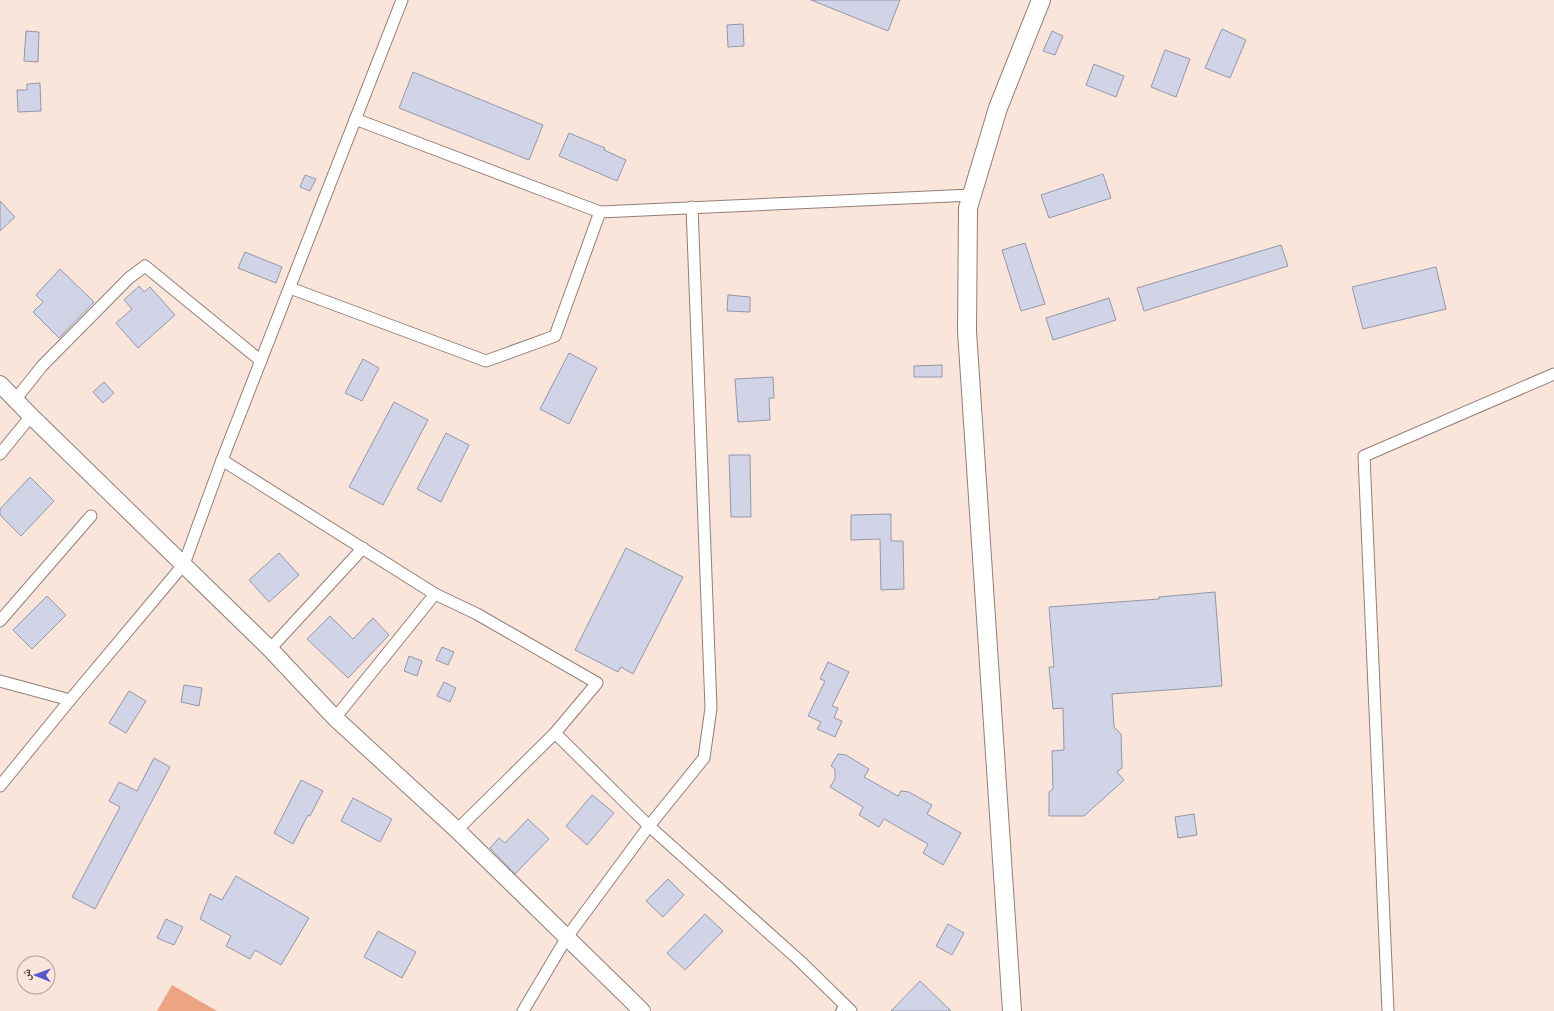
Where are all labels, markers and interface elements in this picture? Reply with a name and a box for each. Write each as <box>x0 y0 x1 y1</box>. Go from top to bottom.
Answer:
north arrow <box>16 955 56 995</box>
text: ش <box>19 969 34 981</box>

